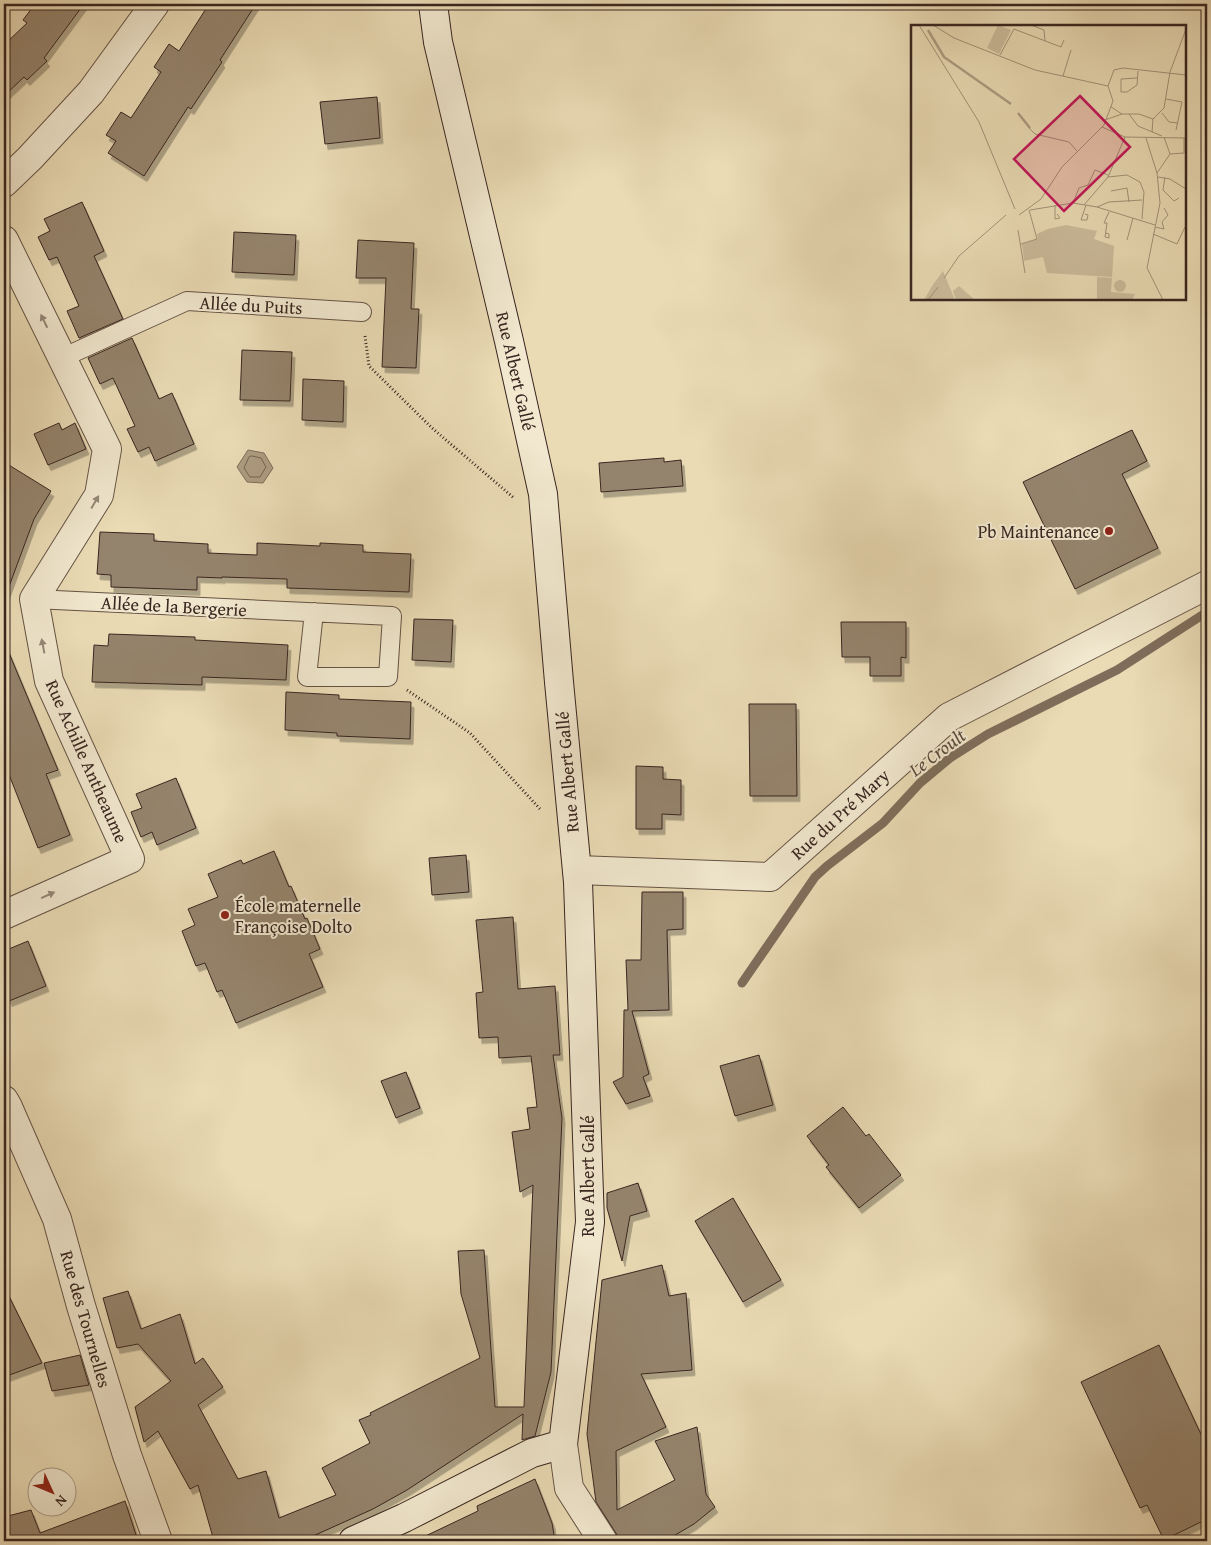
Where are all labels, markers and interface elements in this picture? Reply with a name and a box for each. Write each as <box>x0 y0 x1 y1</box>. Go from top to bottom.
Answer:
inset map <box>911 25 1186 300</box>
street label: Allée du Puits <box>199 289 303 321</box>
street label: Rue Albert Gallé <box>489 309 543 433</box>
one-way arrow <box>39 313 48 328</box>
one-way arrow <box>91 494 99 509</box>
place label: Pb Maintenance <box>978 518 1099 545</box>
marker: Pb Maintenance <box>1103 525 1115 537</box>
street label: Allée de la Bergerie <box>100 589 248 623</box>
one-way arrow <box>38 637 46 653</box>
street label: Rue Achille Antheaume <box>39 675 135 847</box>
street label: Rue Albert Gallé <box>548 710 586 834</box>
water label: Le Croult <box>902 721 972 783</box>
street label: Rue du Pré Mary <box>785 762 895 866</box>
one-way arrow <box>41 891 55 899</box>
place label: École maternelle Françoise Dolto <box>235 892 361 940</box>
marker: École maternelle Françoise Dolto <box>219 909 231 921</box>
street label: Rue Albert Gallé <box>574 1115 601 1237</box>
street label: Rue des Tournelles <box>54 1247 118 1391</box>
north arrow <box>28 1468 78 1518</box>
text: N <box>50 1491 72 1512</box>

